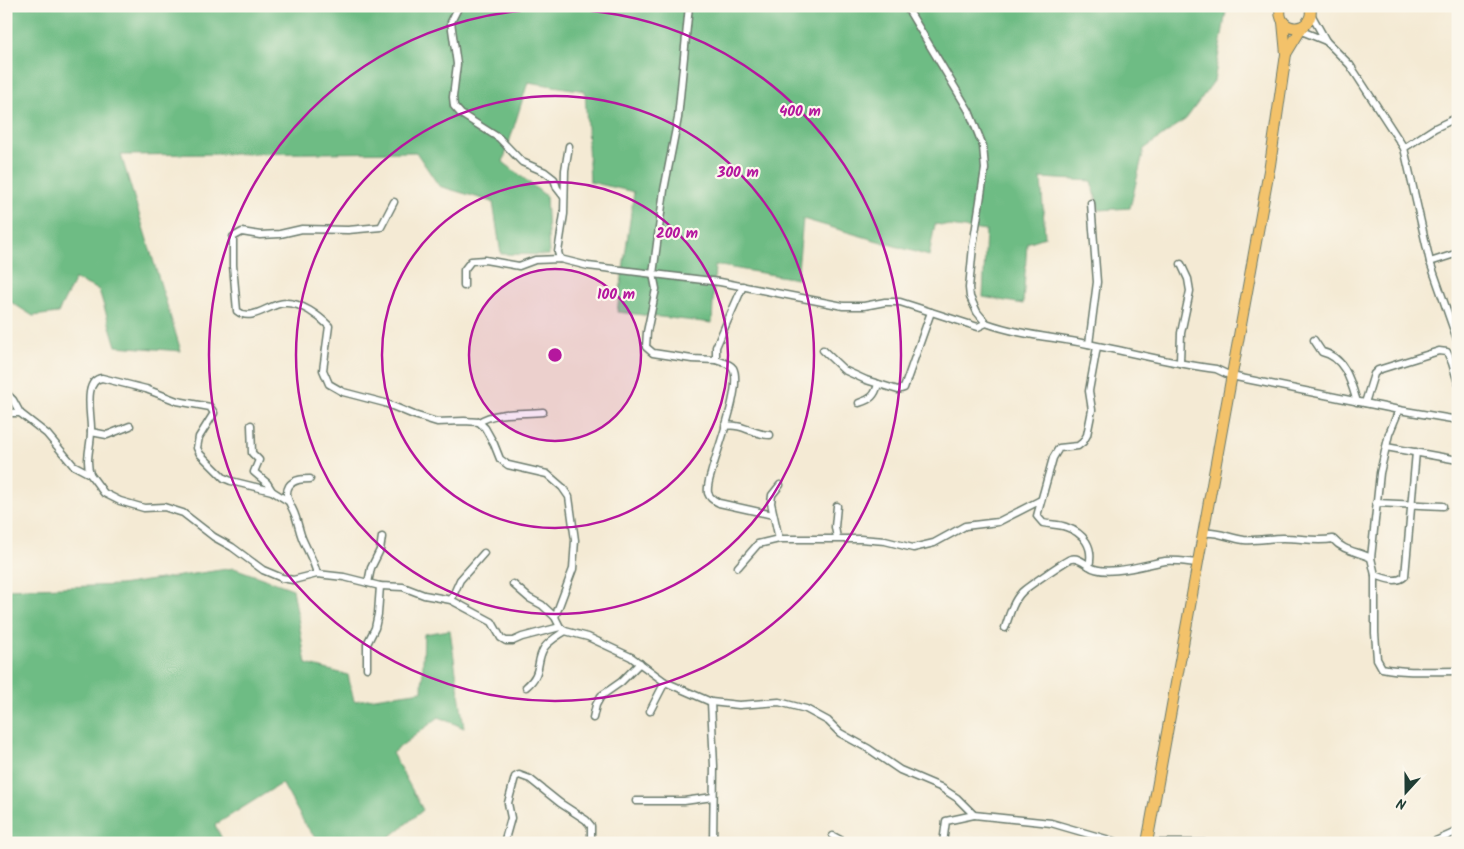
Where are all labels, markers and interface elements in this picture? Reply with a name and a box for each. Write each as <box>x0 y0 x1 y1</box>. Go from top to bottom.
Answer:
text: 400 m <box>779 100 821 124</box>
text: 300 m <box>716 161 759 185</box>
text: 200 m <box>656 222 698 246</box>
text: 100 m <box>597 283 635 307</box>
centre of rings <box>546 346 564 364</box>
north arrow <box>1382 766 1432 816</box>
text: N <box>1393 791 1410 815</box>

